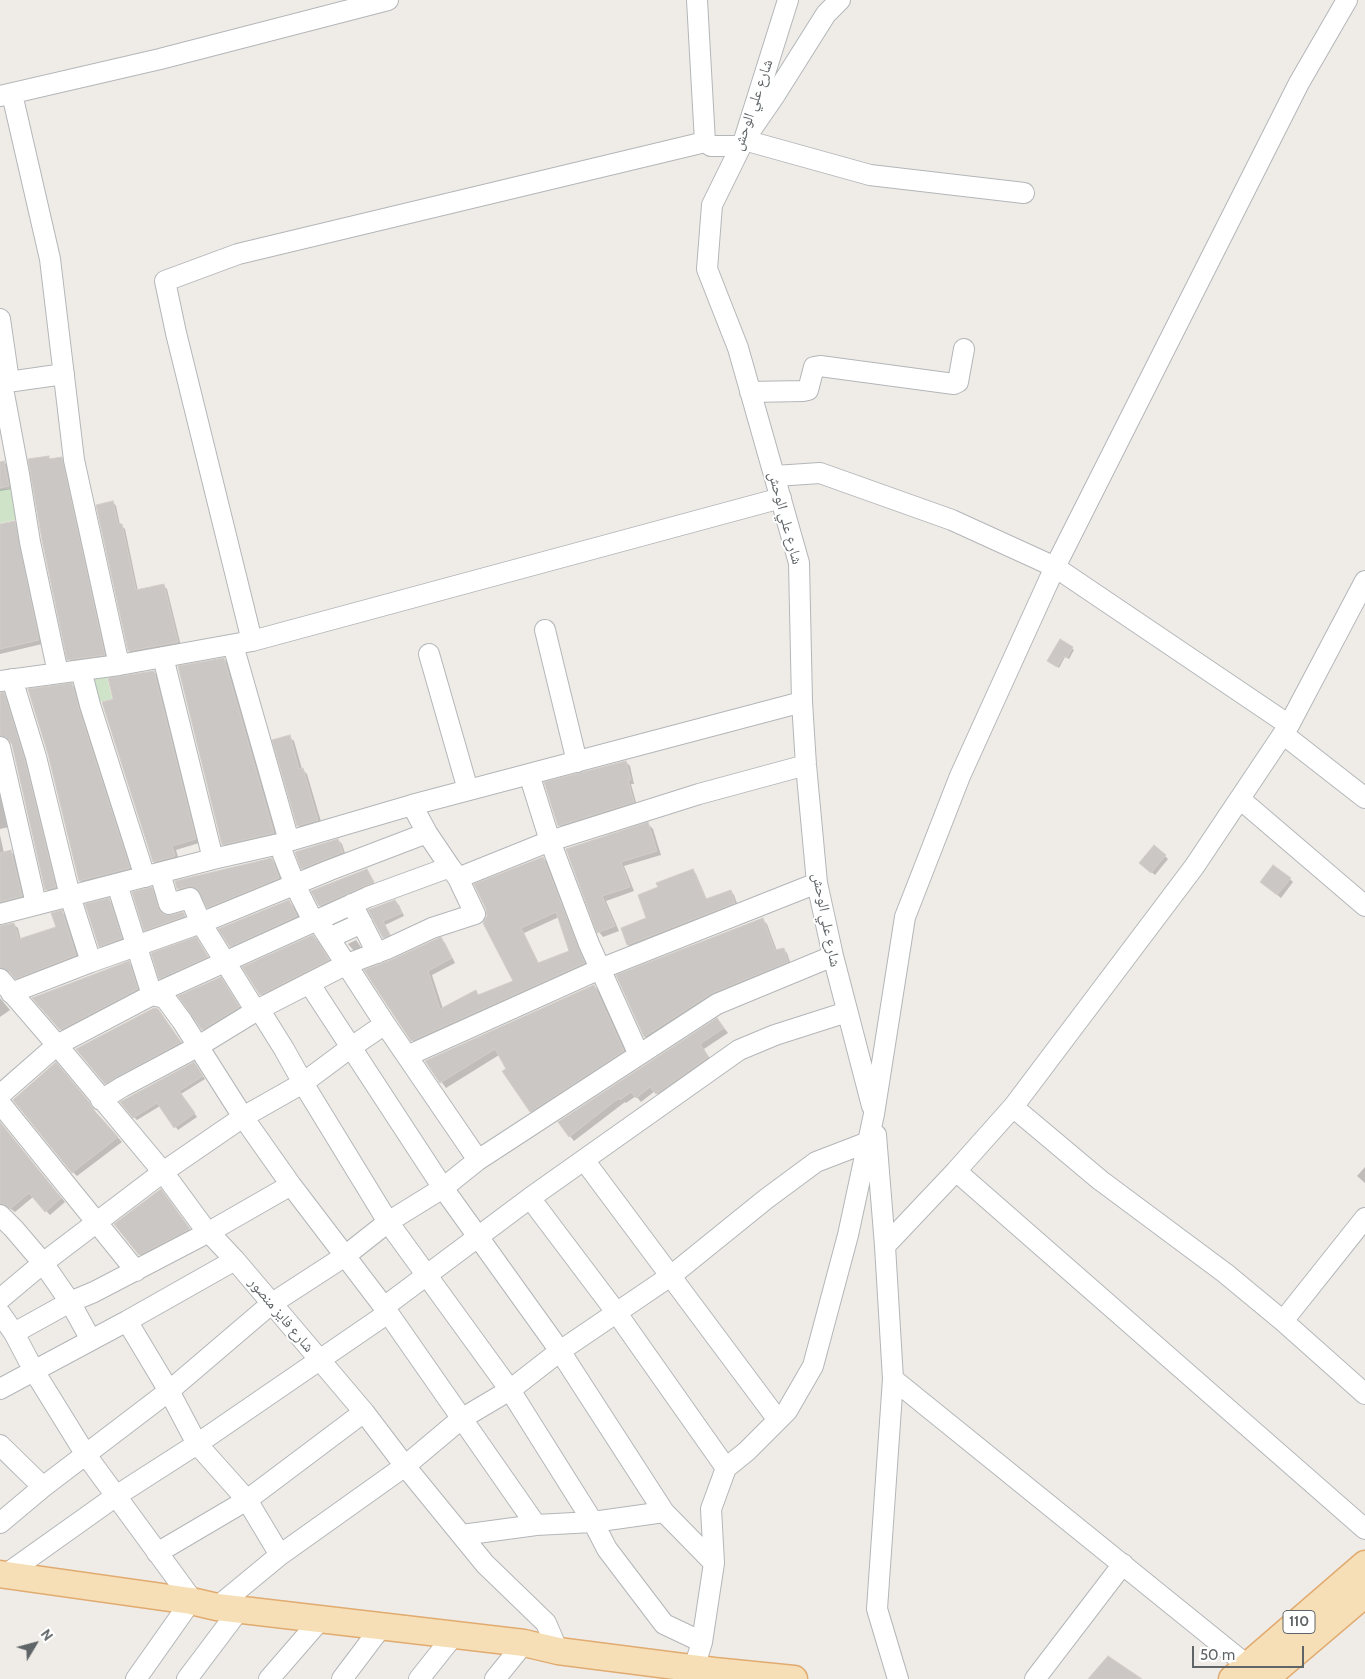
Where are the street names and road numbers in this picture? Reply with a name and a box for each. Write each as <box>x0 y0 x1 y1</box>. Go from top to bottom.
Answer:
street label: شارع علي الوحش <box>729 57 777 153</box>
street label: شارع علي الوحش <box>764 470 806 566</box>
street label: شارع علي الوحش <box>808 871 844 969</box>
street label: شارع فايز منصور <box>244 1274 318 1356</box>
road number: 110 <box>1283 1610 1315 1634</box>

